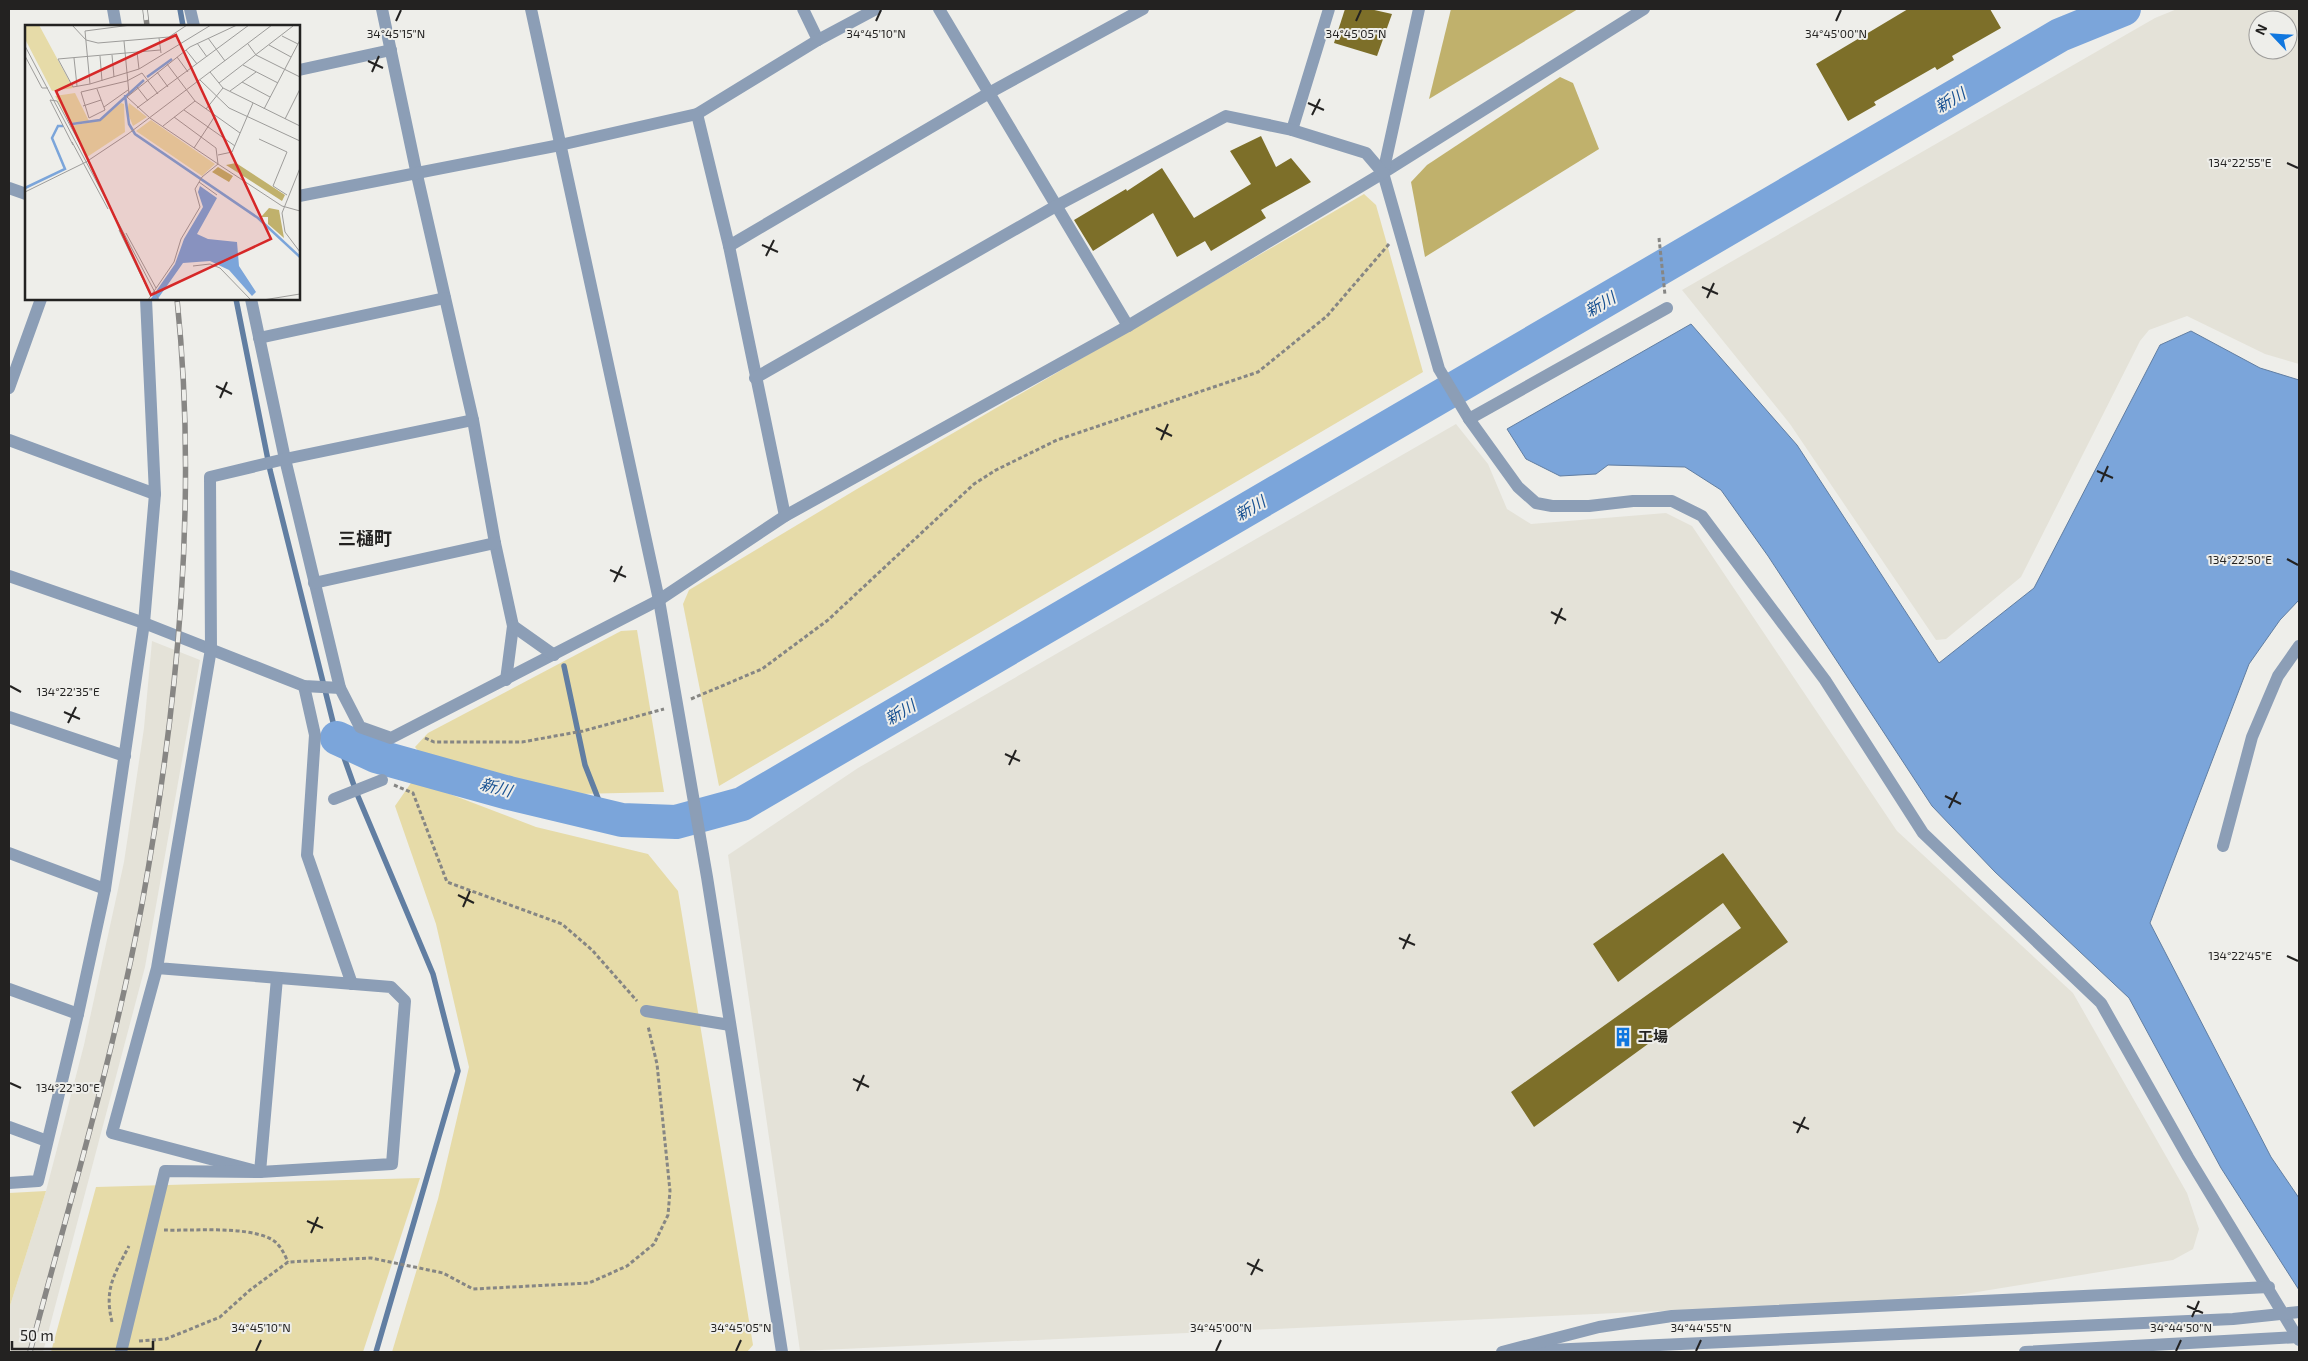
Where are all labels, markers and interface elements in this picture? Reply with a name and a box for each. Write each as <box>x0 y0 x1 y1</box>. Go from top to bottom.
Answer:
north arrow <box>2248 10 2298 60</box>
text: N <box>2251 21 2271 37</box>
inset map <box>25 25 300 300</box>
text: 34°45'15"N <box>367 26 425 40</box>
text: 34°45'10"N <box>846 26 906 40</box>
text: 34°45'05"N <box>1325 26 1387 40</box>
text: 34°45'00"N <box>1805 26 1867 40</box>
water label: 新川 <box>1931 82 1970 116</box>
text: 134°22'55"E <box>2208 155 2272 169</box>
water label: 新川 <box>1581 286 1620 320</box>
water label: 新川 <box>1231 490 1270 524</box>
district label: 三樋町 <box>338 527 392 549</box>
text: 134°22'50"E <box>2208 552 2272 566</box>
text: 134°22'35"E <box>36 684 100 698</box>
water label: 新川 <box>881 694 920 728</box>
water label: 新川 <box>478 773 516 800</box>
text: 134°22'45"E <box>2208 948 2272 962</box>
building icon: 工場 <box>1612 1026 1634 1048</box>
place label: 工場 <box>1638 1027 1668 1045</box>
text: 134°22'30"E <box>36 1080 100 1094</box>
scale bar <box>12 1318 154 1350</box>
text: 34°45'10"N <box>231 1320 291 1334</box>
text: 34°45'05"N <box>710 1320 772 1334</box>
text: 34°45'00"N <box>1190 1320 1252 1334</box>
text: 34°44'55"N <box>1670 1320 1732 1334</box>
text: 34°44'50"N <box>2150 1320 2212 1334</box>
text: 50 m <box>20 1326 54 1344</box>

